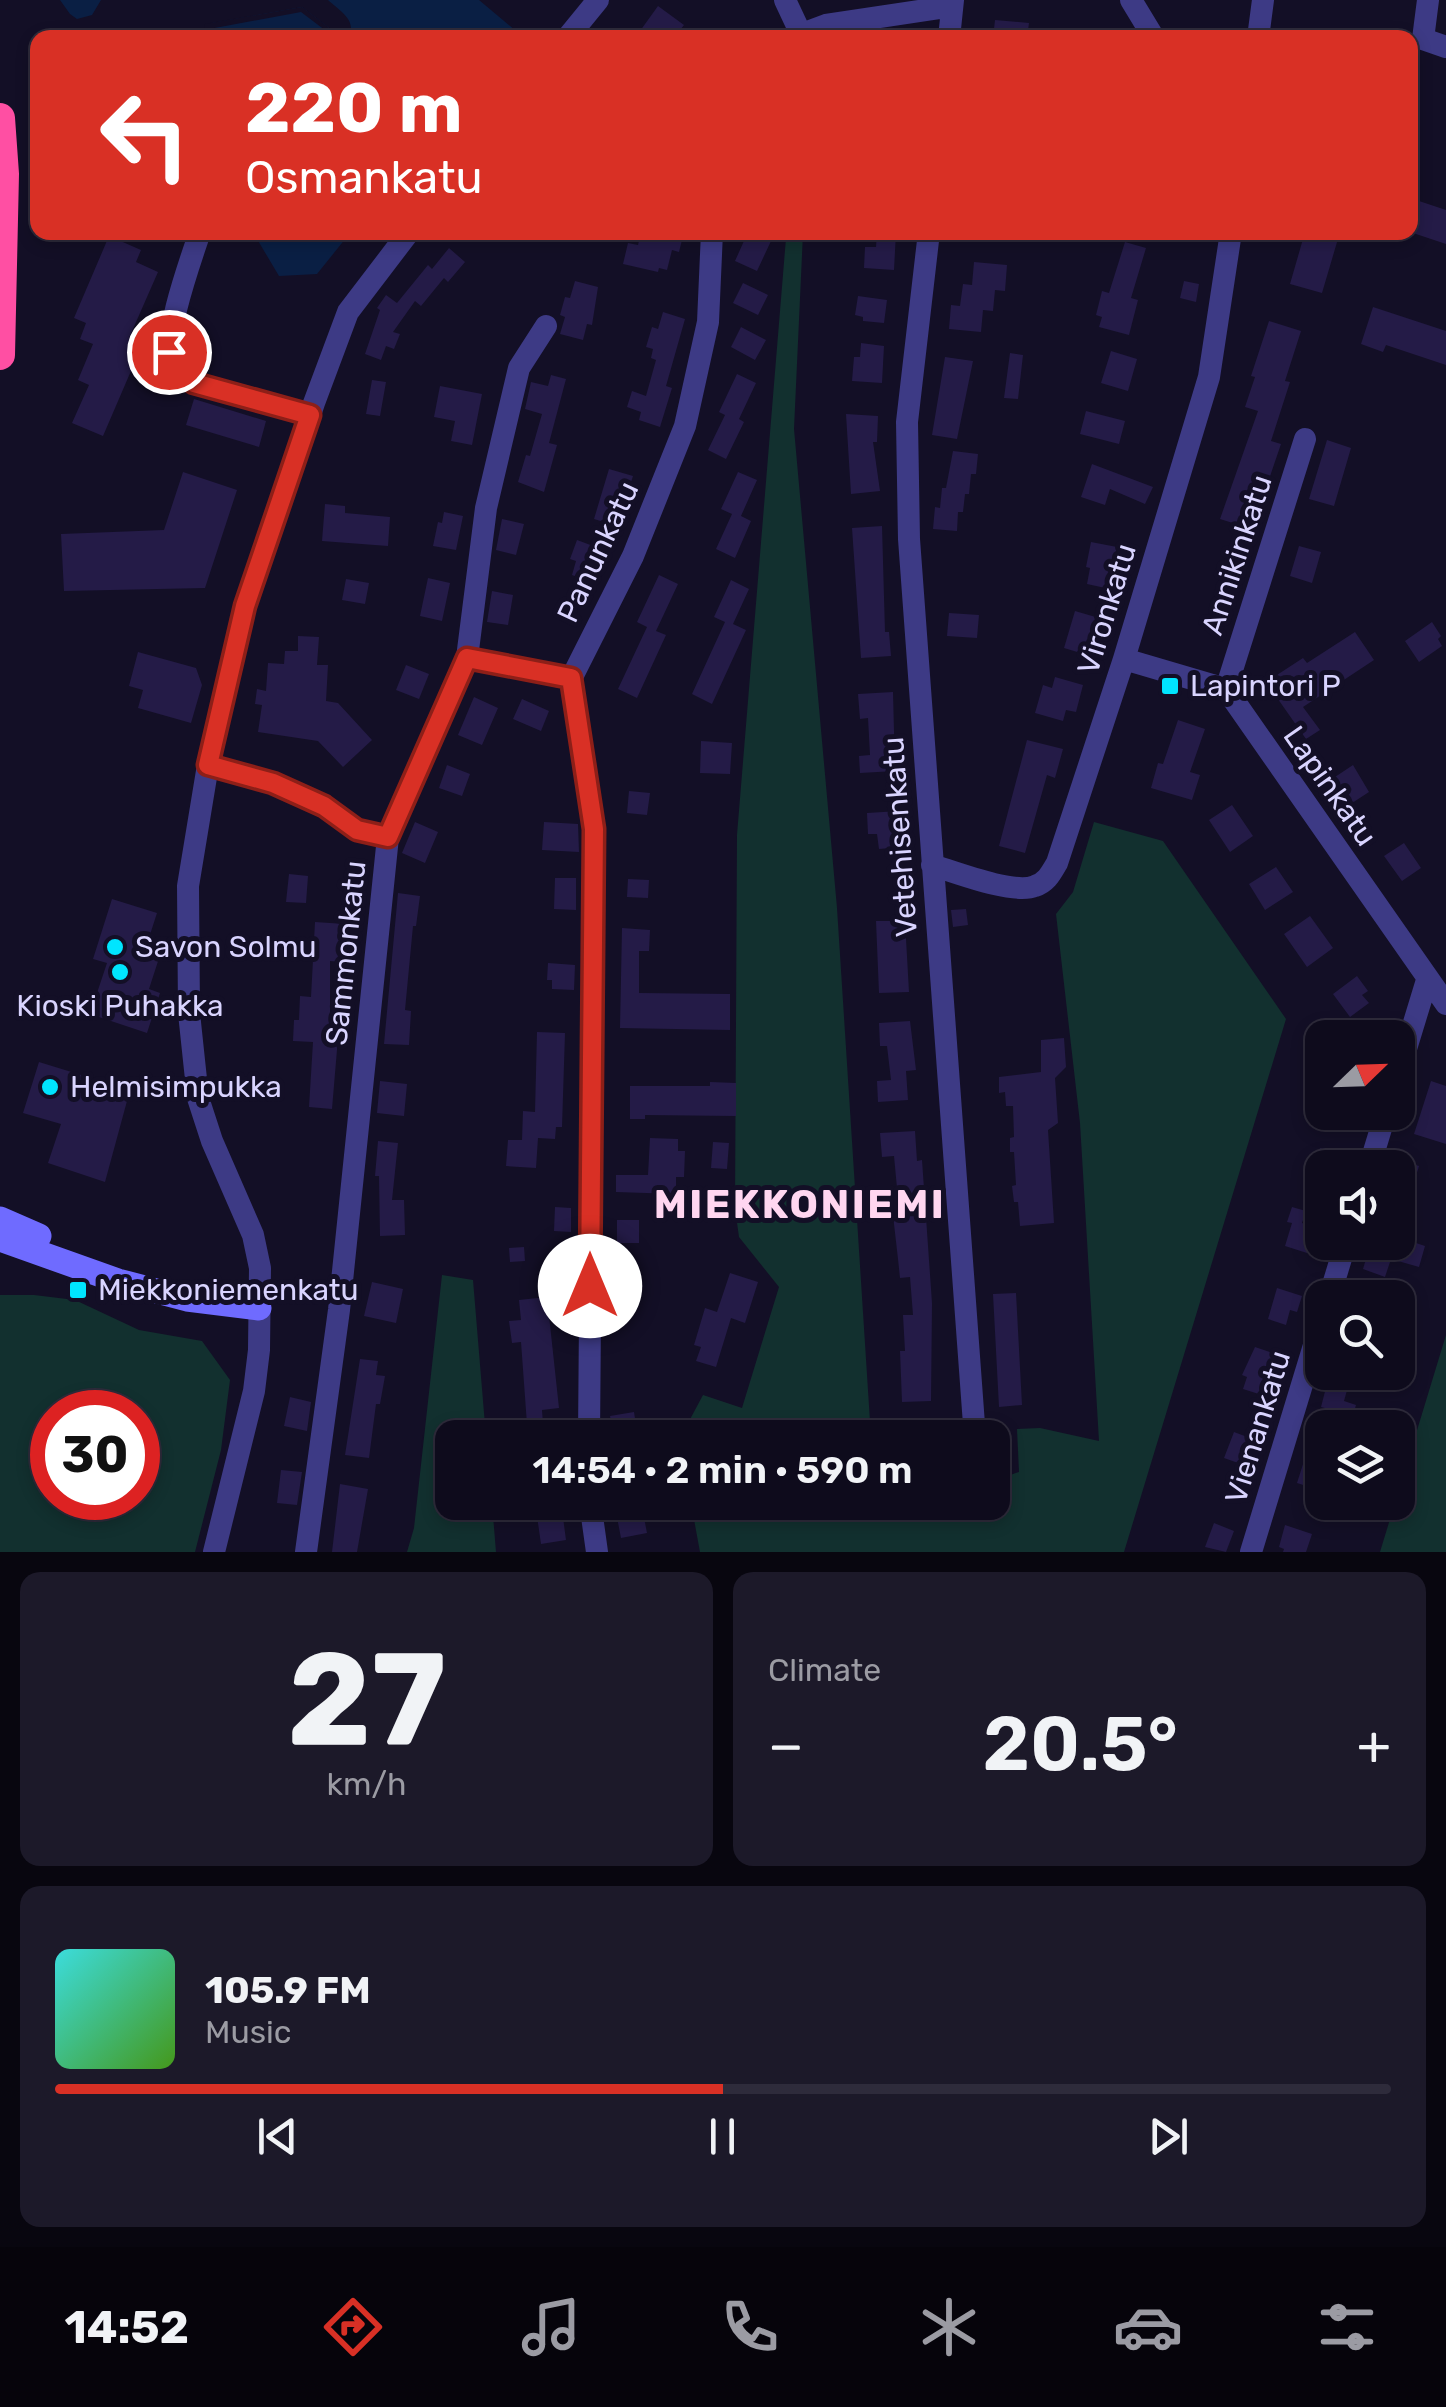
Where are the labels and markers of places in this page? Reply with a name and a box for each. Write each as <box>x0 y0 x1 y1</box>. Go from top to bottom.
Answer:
pin <box>127 310 212 395</box>
place label: Lapintori P <box>1190 668 1341 704</box>
marker: Lapintori P <box>1159 675 1181 697</box>
place label: Savon Solmu <box>135 929 317 965</box>
marker: Savon Solmu <box>104 936 126 958</box>
marker: Kioski Puhakka <box>109 961 131 983</box>
place label: Kioski Puhakka <box>16 988 224 1024</box>
place label: Helmisimpukka <box>70 1069 282 1105</box>
marker: Helmisimpukka <box>39 1076 61 1098</box>
place label: Miekkoniemenkatu <box>98 1272 359 1308</box>
marker: Miekkoniemenkatu <box>67 1279 89 1301</box>

